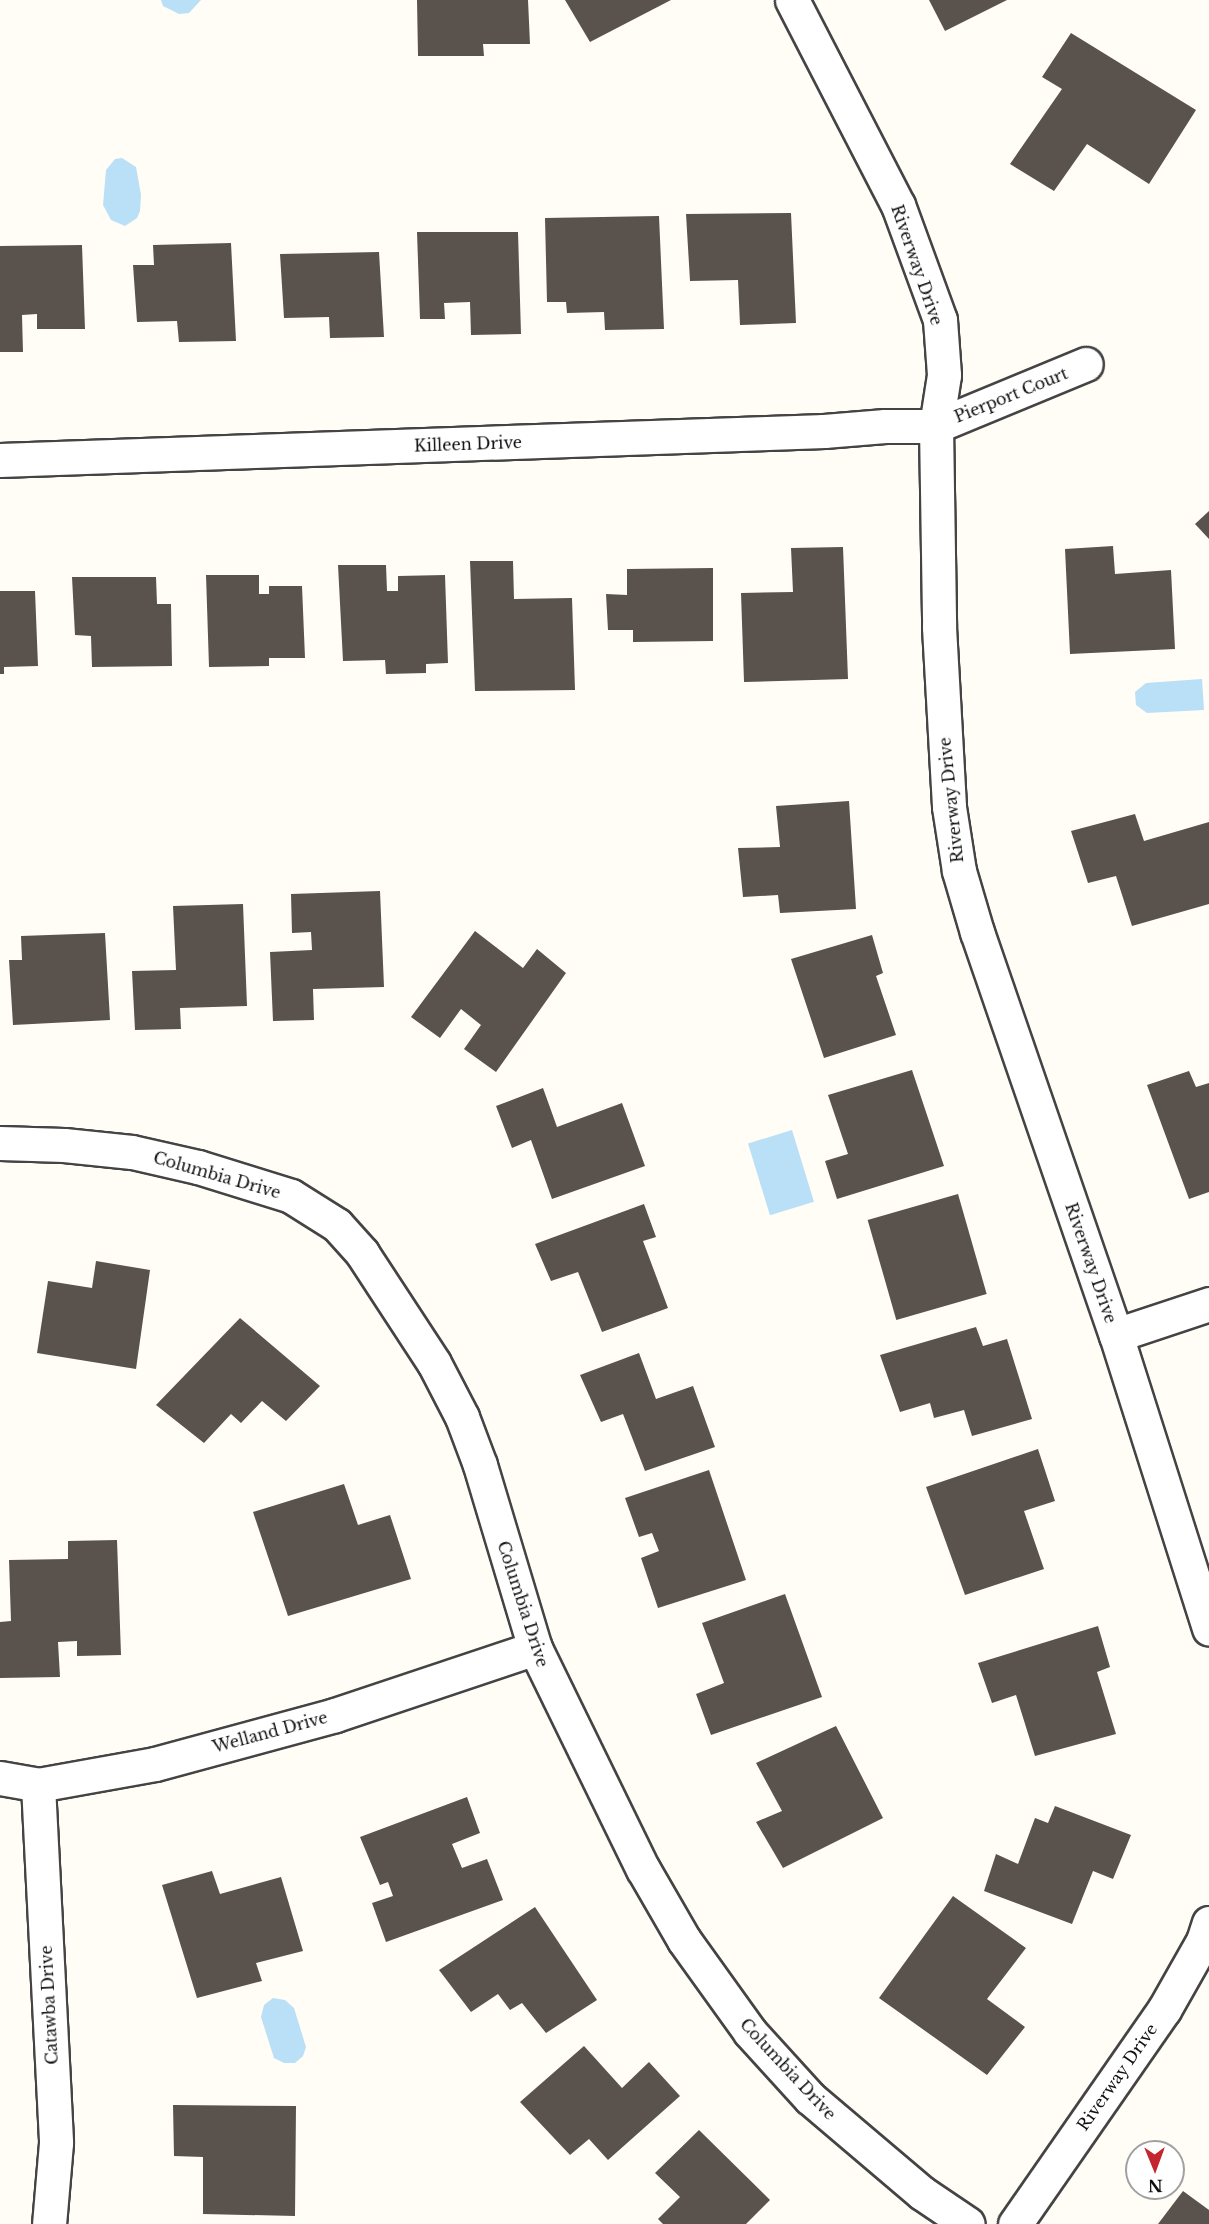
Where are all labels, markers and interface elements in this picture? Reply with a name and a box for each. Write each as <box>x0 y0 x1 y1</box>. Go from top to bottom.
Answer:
street label: Riverway Drive <box>887 202 947 328</box>
street label: Pierport Court <box>952 364 1070 426</box>
street label: Killeen Drive <box>414 433 522 455</box>
street label: Riverway Drive <box>935 736 967 864</box>
street label: Columbia Drive <box>151 1148 283 1202</box>
street label: Riverway Drive <box>1061 1200 1121 1326</box>
street label: Columbia Drive <box>494 1539 552 1669</box>
street label: Welland Drive <box>210 1707 330 1757</box>
street label: Catawba Drive <box>36 1945 62 2065</box>
street label: Columbia Drive <box>736 2014 840 2124</box>
street label: Riverway Drive <box>1073 2020 1161 2134</box>
north arrow <box>1125 2140 1185 2200</box>
text: N <box>1148 2176 1163 2196</box>

